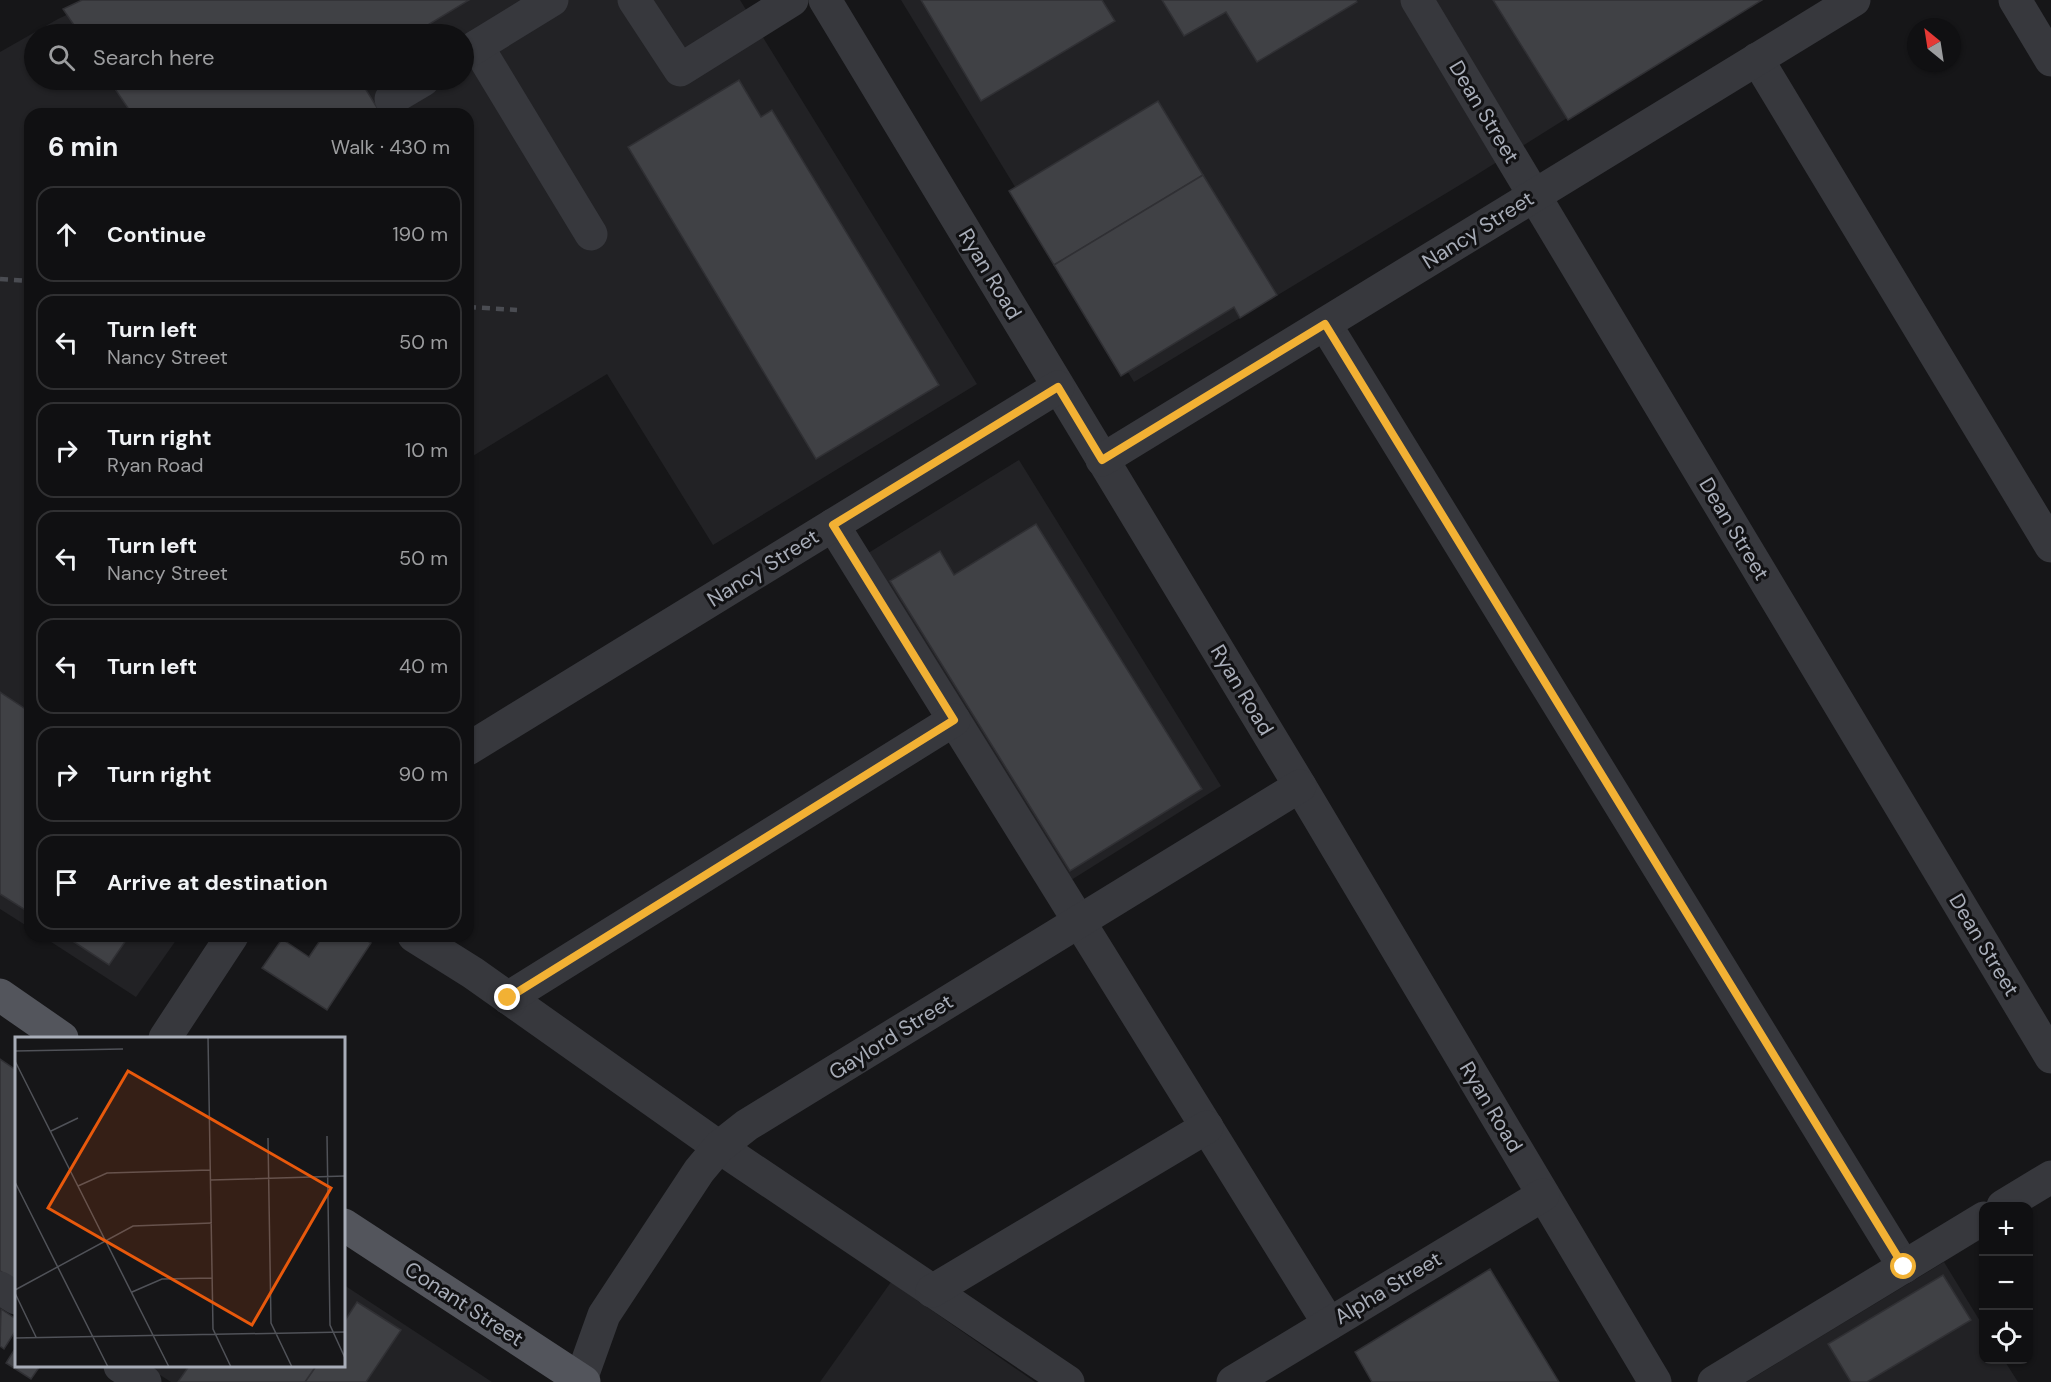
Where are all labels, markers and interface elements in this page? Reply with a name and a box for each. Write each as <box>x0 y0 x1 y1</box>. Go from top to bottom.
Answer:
north arrow <box>1907 18 1961 72</box>
search box <box>24 24 474 90</box>
icon: search <box>45 41 78 74</box>
text: Search here <box>93 43 214 72</box>
street label: Dean Street <box>1442 56 1526 168</box>
text: 6 min <box>48 130 118 164</box>
text: Walk · 430 m <box>331 134 450 160</box>
street label: Nancy Street <box>1417 185 1539 275</box>
icon: ahead <box>50 218 83 251</box>
text: Continue <box>107 220 206 249</box>
text: 190 m <box>392 221 448 247</box>
street label: Ryan Road <box>952 223 1028 325</box>
text: Turn left <box>107 315 197 344</box>
icon: left <box>50 326 83 359</box>
text: 50 m <box>399 329 448 355</box>
text: Nancy Street <box>107 344 228 370</box>
text: Turn right <box>107 423 212 452</box>
icon: right <box>50 434 83 467</box>
text: 10 m <box>405 437 448 463</box>
text: Ryan Road <box>107 452 204 478</box>
street label: Dean Street <box>1692 473 1776 585</box>
street label: Nancy Street <box>702 523 824 613</box>
text: Turn left <box>107 531 197 560</box>
icon: left <box>50 542 83 575</box>
text: 50 m <box>399 545 448 571</box>
text: Nancy Street <box>107 560 228 586</box>
street label: Ryan Road <box>1204 639 1280 741</box>
icon: left <box>50 650 83 683</box>
text: Turn left <box>107 652 197 681</box>
text: 40 m <box>399 653 448 679</box>
icon: right <box>50 758 83 791</box>
text: Turn right <box>107 760 212 789</box>
text: 90 m <box>399 761 448 787</box>
icon: arrive <box>50 866 83 899</box>
text: Arrive at destination <box>107 868 328 897</box>
street label: Dean Street <box>1942 889 2026 1001</box>
route end <box>494 984 520 1010</box>
street label: Gaylord Street <box>824 988 958 1086</box>
inset map <box>15 1037 345 1367</box>
street label: Ryan Road <box>1453 1056 1529 1158</box>
map controls <box>1979 1202 2033 1364</box>
button: + <box>1979 1202 2033 1256</box>
street label: Alpha Street <box>1329 1245 1447 1331</box>
route start <box>1890 1253 1916 1279</box>
street label: Conant Street <box>399 1255 529 1353</box>
button: − <box>1979 1256 2033 1310</box>
button: locate <box>1979 1310 2033 1364</box>

